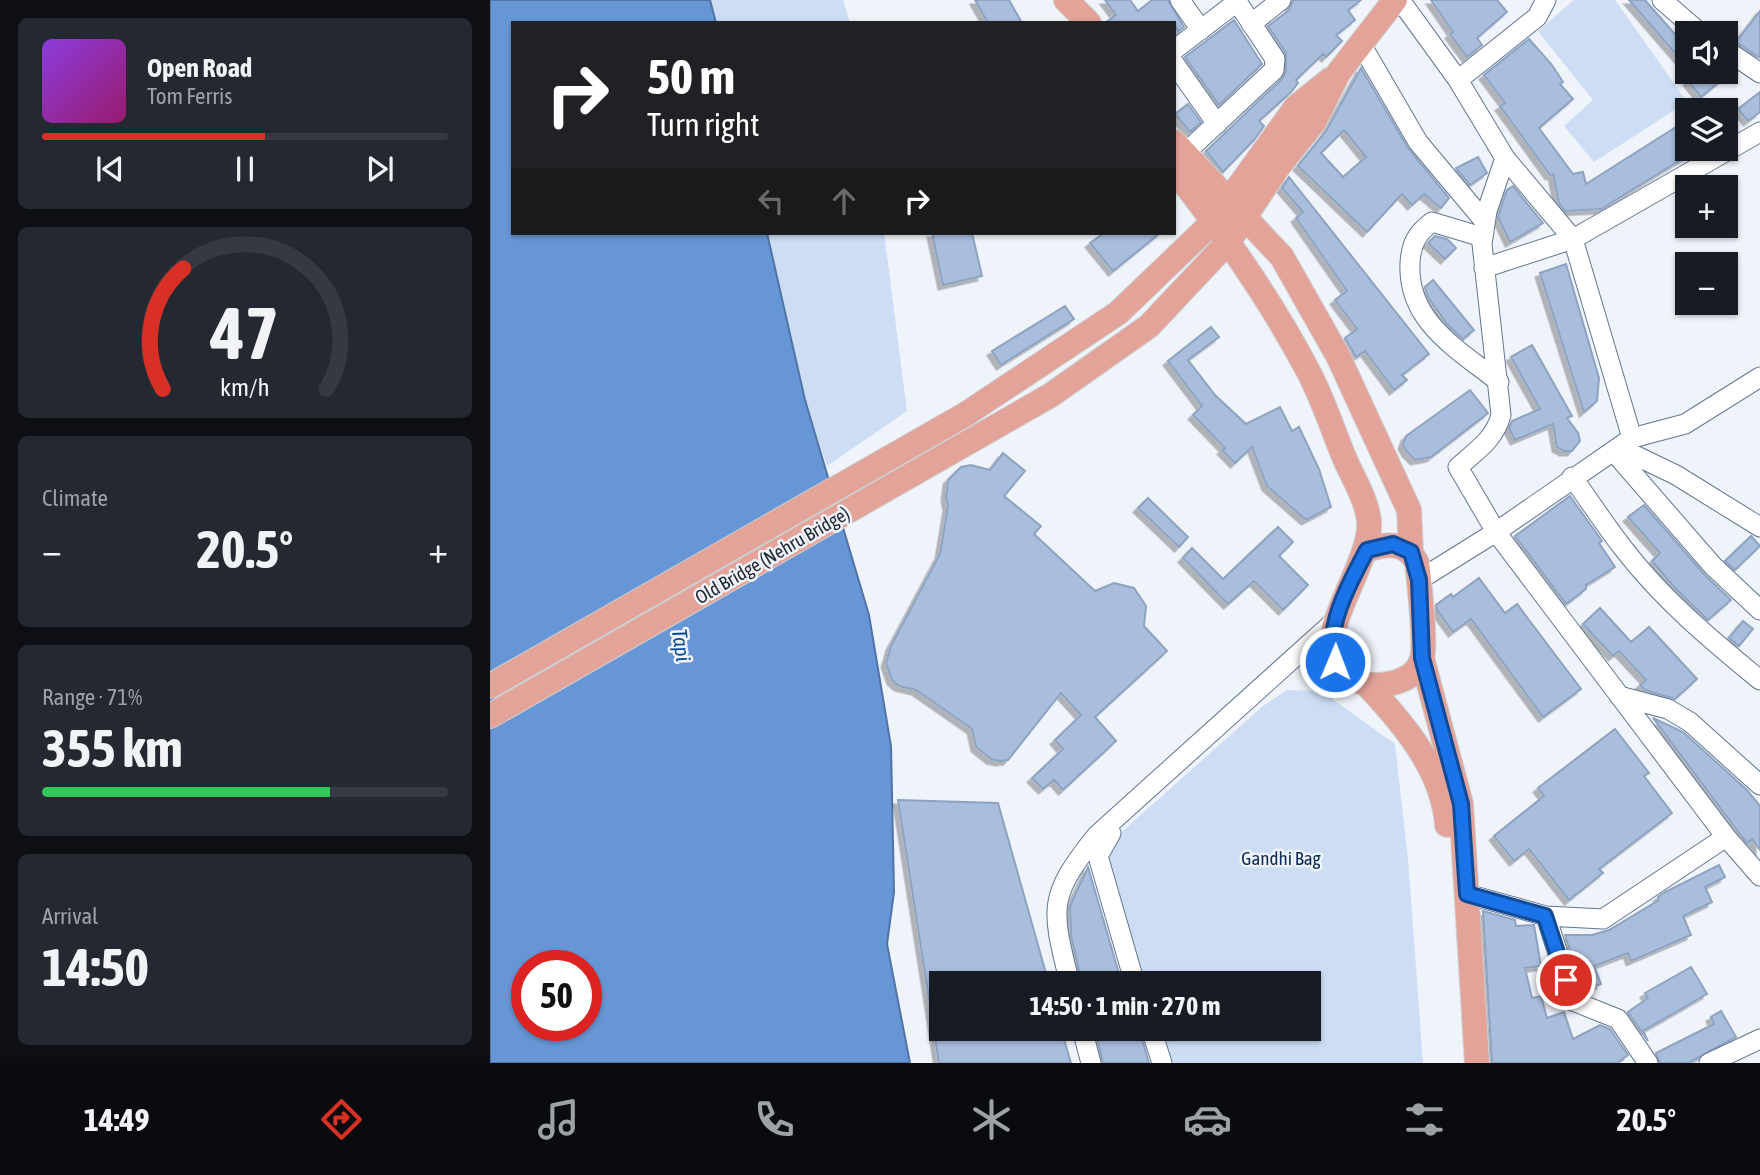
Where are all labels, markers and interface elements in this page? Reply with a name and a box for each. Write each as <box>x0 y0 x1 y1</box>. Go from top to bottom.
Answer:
map controls <box>1675 21 1738 315</box>
button: sound <box>1675 21 1738 84</box>
text: 50 m <box>647 48 735 104</box>
icon: right <box>532 49 623 140</box>
text: Open Road <box>147 53 252 83</box>
text: Tom Ferris <box>147 83 232 109</box>
button: layers <box>1675 98 1738 161</box>
text: Turn right <box>647 106 760 143</box>
icon: previous <box>91 150 129 188</box>
icon: pause <box>226 150 264 188</box>
icon: next <box>361 150 399 188</box>
button: + <box>1675 175 1738 238</box>
icon: left <box>752 182 790 220</box>
icon: ahead <box>825 182 863 220</box>
icon: right <box>898 182 936 220</box>
button: − <box>1675 252 1738 315</box>
text: 47 <box>210 291 279 374</box>
text: km/h <box>220 372 270 400</box>
text: Climate <box>42 485 108 511</box>
street label: Old Bridge (Nehru Bridge) <box>691 502 853 608</box>
text: 20.5° <box>197 519 293 579</box>
text: − <box>42 528 62 571</box>
text: + <box>428 528 448 571</box>
position arrow <box>1298 625 1372 699</box>
water label: Tapi <box>668 627 696 663</box>
text: Range · 71% <box>42 684 142 710</box>
text: 355 km <box>42 718 183 778</box>
park label: Gandhi Bag <box>1241 847 1321 869</box>
text: Arrival <box>42 903 98 929</box>
text: 14:50 <box>42 937 149 997</box>
speed limit sign: 50 <box>511 950 602 1041</box>
pin <box>1536 950 1596 1010</box>
icon: arrive <box>1547 961 1585 999</box>
text: 14:50 · 1 min · 270 m <box>1030 991 1220 1021</box>
icon: directions <box>317 1095 366 1144</box>
icon: music <box>534 1095 583 1144</box>
icon: phone <box>750 1095 799 1144</box>
icon: climate <box>967 1095 1016 1144</box>
icon: car <box>1183 1095 1232 1144</box>
icon: filters <box>1400 1095 1449 1144</box>
text: 14:49 <box>84 1101 150 1138</box>
text: 20.5° <box>1616 1101 1676 1138</box>

